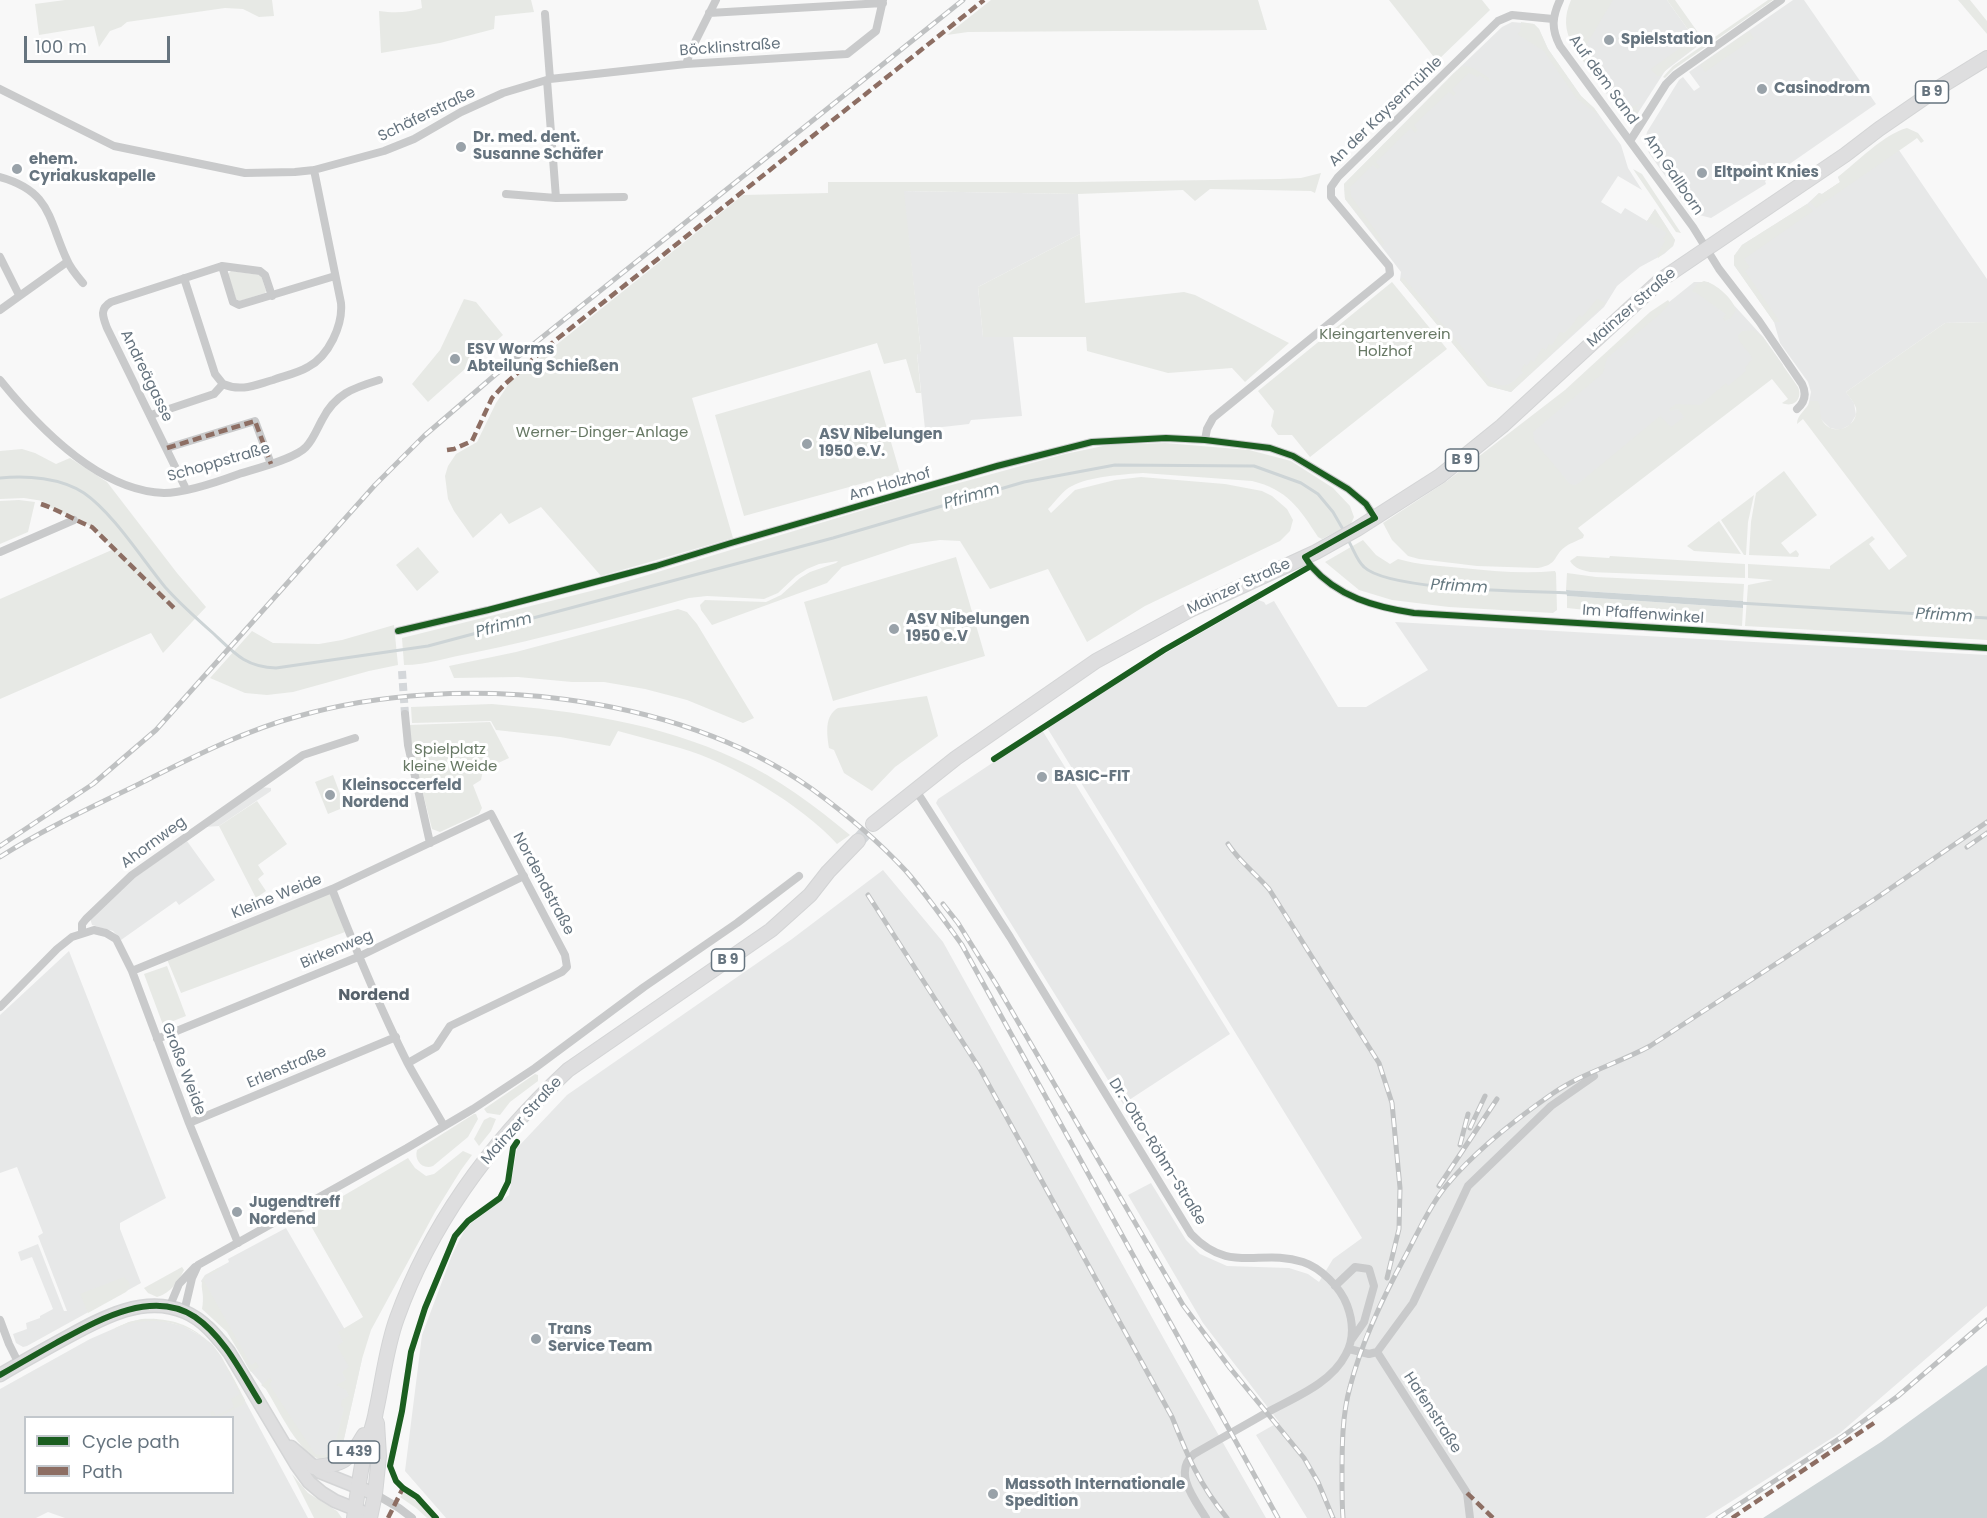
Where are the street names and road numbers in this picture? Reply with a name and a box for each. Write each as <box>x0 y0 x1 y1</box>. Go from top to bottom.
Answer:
street label: Auf dem Sand <box>1564 32 1642 128</box>
street label: Böcklinstraße <box>679 35 781 61</box>
street label: An der Kaysermühle <box>1326 53 1446 171</box>
road number: B 9 <box>1916 81 1948 103</box>
street label: Schäferstraße <box>375 84 479 146</box>
street label: Am Gallborn <box>1639 131 1707 219</box>
street label: Mainzer Straße <box>1584 265 1680 351</box>
street label: Andreägasse <box>116 327 176 425</box>
street label: Schoppstraße <box>166 440 272 486</box>
road number: B 9 <box>1446 449 1478 471</box>
street label: Am Holzhof <box>847 465 933 505</box>
street label: Mainzer Straße <box>1185 555 1293 619</box>
street label: Im Pfaffenwinkel <box>1582 602 1704 628</box>
street label: Ahornweg <box>118 813 190 873</box>
street label: Nordendstraße <box>508 830 578 938</box>
street label: Kleine Weide <box>229 871 325 923</box>
street label: Birkenweg <box>298 927 376 973</box>
road number: B 9 <box>712 949 744 971</box>
street label: Große Weide <box>157 1020 209 1118</box>
street label: Erlenstraße <box>245 1043 329 1093</box>
street label: Mainzer Straße <box>478 1074 566 1168</box>
street label: Dr.-Otto-Röhm-Straße <box>1104 1075 1210 1229</box>
street label: Hafenstraße <box>1399 1369 1465 1457</box>
road number: L 439 <box>328 1441 380 1463</box>

